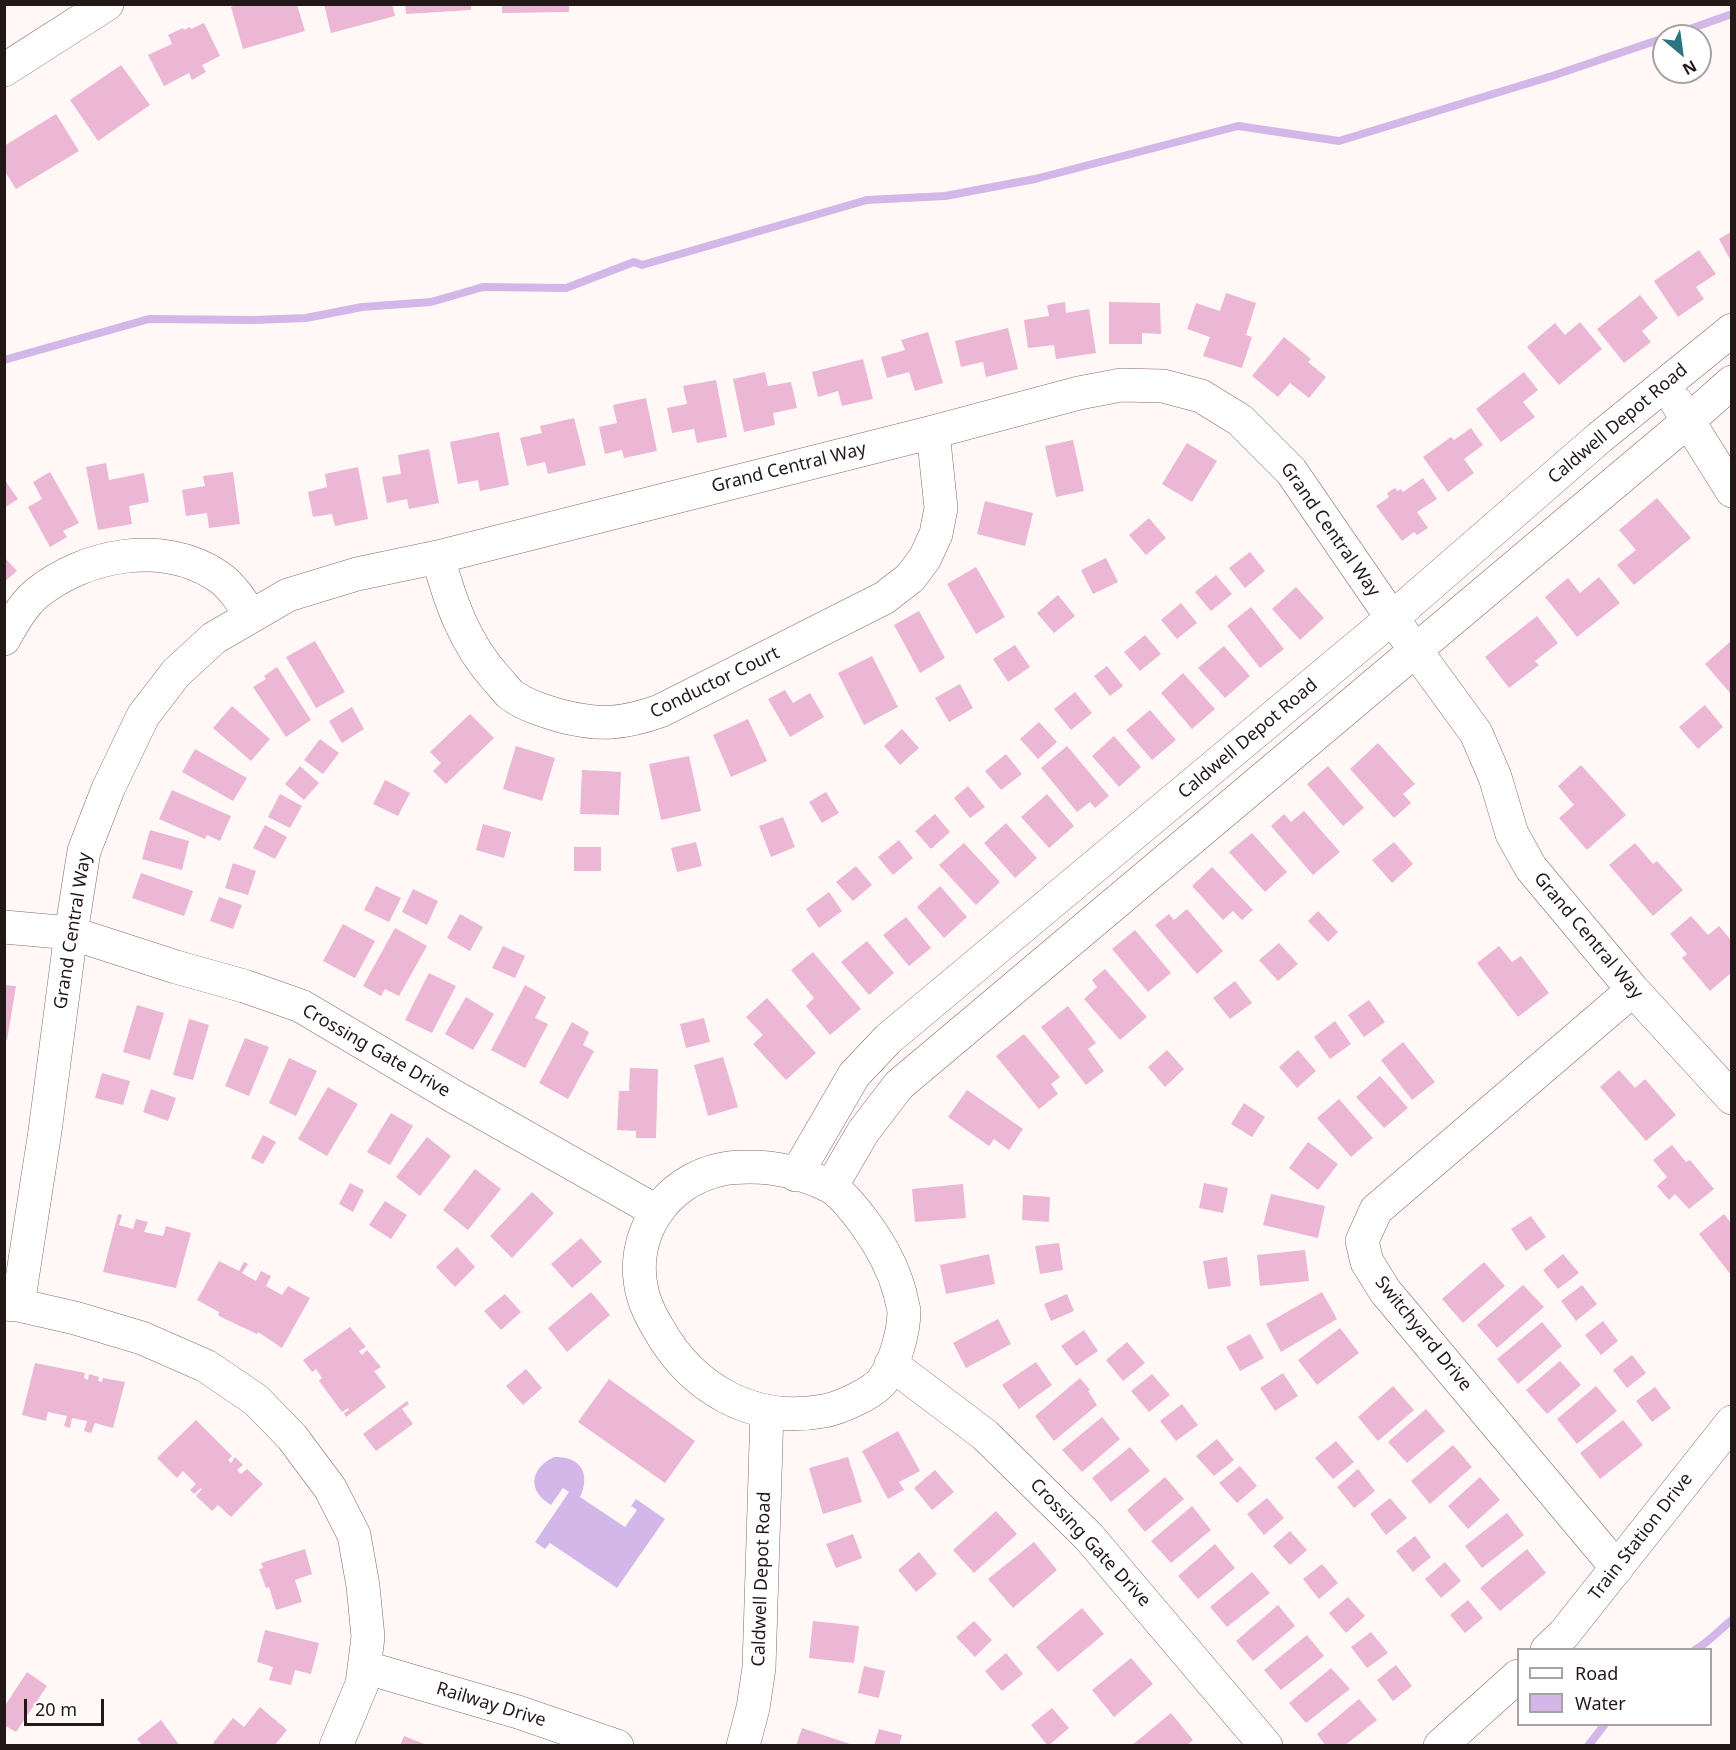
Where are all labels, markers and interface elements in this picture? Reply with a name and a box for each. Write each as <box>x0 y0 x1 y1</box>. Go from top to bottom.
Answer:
north arrow <box>1652 24 1712 84</box>
text: N <box>1679 55 1701 81</box>
street label: Caldwell Depot Road <box>1544 359 1692 489</box>
street label: Grand Central Way <box>710 438 868 498</box>
street label: Grand Central Way <box>1276 459 1384 601</box>
street label: Conductor Court <box>647 642 783 724</box>
street label: Caldwell Depot Road <box>1174 674 1322 804</box>
street label: Grand Central Way <box>50 851 96 1011</box>
street label: Grand Central Way <box>1529 868 1647 1004</box>
street label: Crossing Gate Drive <box>298 1000 454 1102</box>
street label: Switchyard Drive <box>1370 1272 1476 1396</box>
street label: Train Station Drive <box>1585 1469 1697 1605</box>
street label: Crossing Gate Drive <box>1025 1475 1155 1611</box>
street label: Caldwell Depot Road <box>748 1491 776 1667</box>
legend <box>1517 1648 1712 1726</box>
text: Road <box>1575 1661 1618 1685</box>
street label: Railway Drive <box>434 1678 548 1732</box>
scale bar <box>27 1687 106 1725</box>
text: Water <box>1575 1691 1626 1715</box>
text: 20 m <box>35 1697 77 1721</box>

